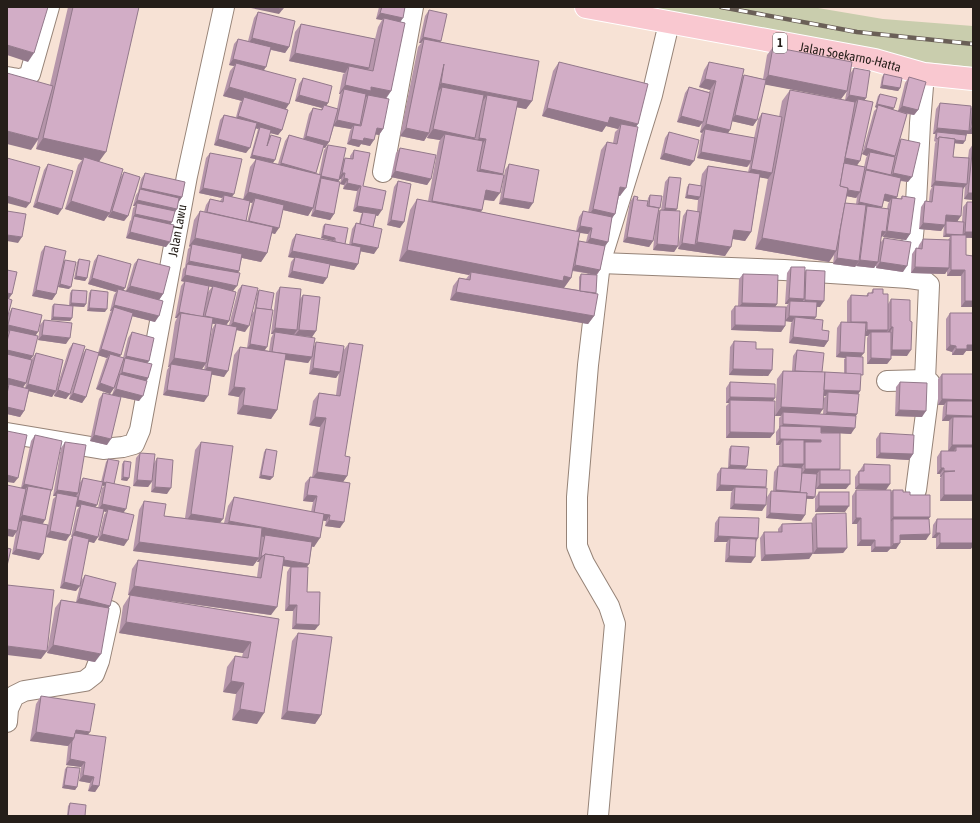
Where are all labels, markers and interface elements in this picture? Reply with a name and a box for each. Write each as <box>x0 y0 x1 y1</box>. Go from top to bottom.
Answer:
road number: 1 <box>773 33 787 53</box>
street label: Jalan Soekarno-Hatta <box>798 39 903 75</box>
street label: Jalan Lawu <box>165 203 189 258</box>

